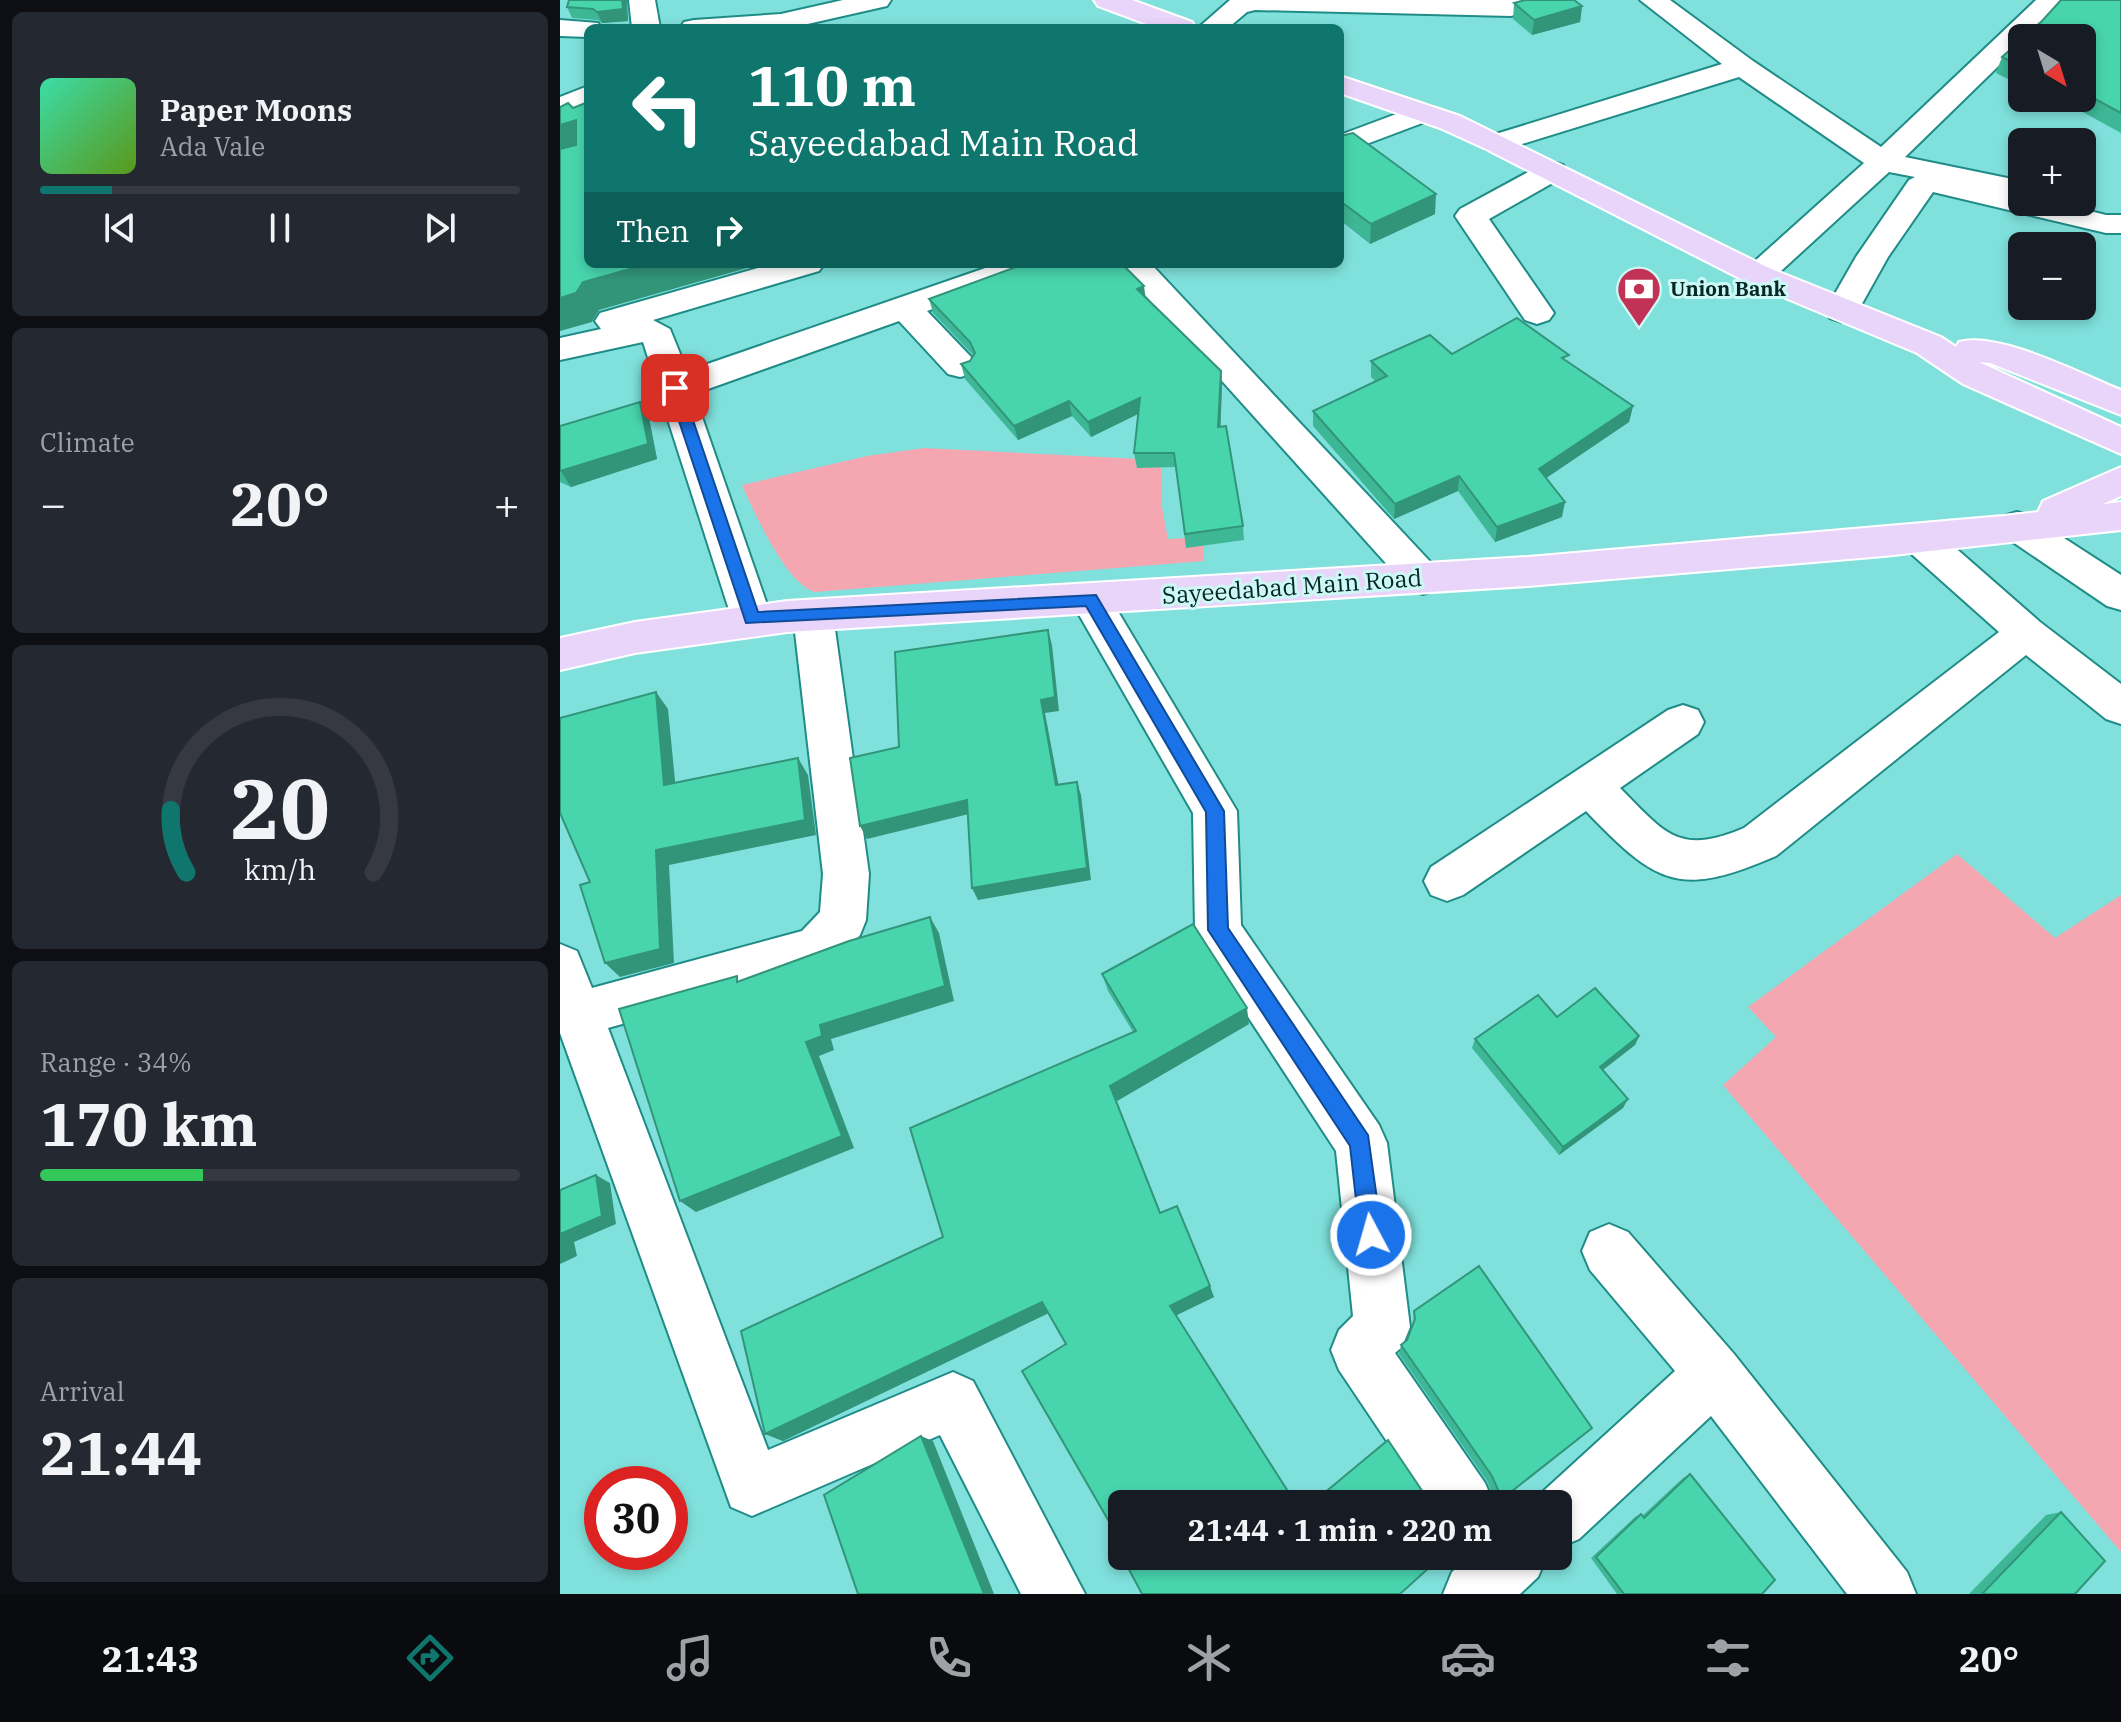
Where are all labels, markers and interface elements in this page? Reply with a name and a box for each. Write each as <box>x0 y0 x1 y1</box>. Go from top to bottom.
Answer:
north arrow <box>2008 24 2096 112</box>
map controls <box>2008 24 2096 320</box>
text: 110 m <box>748 49 916 121</box>
icon: left <box>616 56 720 160</box>
text: Paper Moons <box>160 90 352 129</box>
text: Sayeedabad Main Road <box>748 119 1139 166</box>
button: + <box>2008 128 2096 216</box>
text: Ada Vale <box>160 129 265 163</box>
icon: previous <box>98 206 142 250</box>
icon: pause <box>258 206 302 250</box>
icon: next <box>418 206 462 250</box>
icon: right <box>706 208 750 252</box>
text: Then <box>616 211 690 250</box>
button: − <box>2008 232 2096 320</box>
bank icon: Union Bank <box>1615 265 1663 328</box>
place label: Union Bank <box>1670 275 1787 302</box>
pin <box>641 354 709 422</box>
icon: arrive <box>653 366 697 410</box>
text: Climate <box>40 425 135 459</box>
text: 20° <box>230 464 330 543</box>
text: − <box>40 475 66 532</box>
text: + <box>494 475 520 532</box>
street label: Sayeedabad Main Road <box>1161 561 1423 611</box>
text: 20 <box>230 754 330 862</box>
text: km/h <box>244 851 316 888</box>
text: Range · 34% <box>40 1045 192 1079</box>
text: 170 km <box>40 1084 258 1163</box>
position arrow <box>1329 1193 1413 1277</box>
text: Arrival <box>40 1374 125 1408</box>
text: 21:44 <box>40 1413 202 1492</box>
speed limit sign: 30 <box>584 1466 688 1570</box>
text: 21:44 · 1 min · 220 m <box>1188 1510 1492 1549</box>
icon: directions <box>402 1630 458 1686</box>
icon: music <box>662 1630 718 1686</box>
icon: phone <box>921 1630 977 1686</box>
icon: climate <box>1181 1630 1237 1686</box>
icon: car <box>1440 1630 1496 1686</box>
icon: filters <box>1700 1630 1756 1686</box>
text: 21:43 <box>102 1635 199 1682</box>
text: 20° <box>1959 1635 2019 1682</box>

